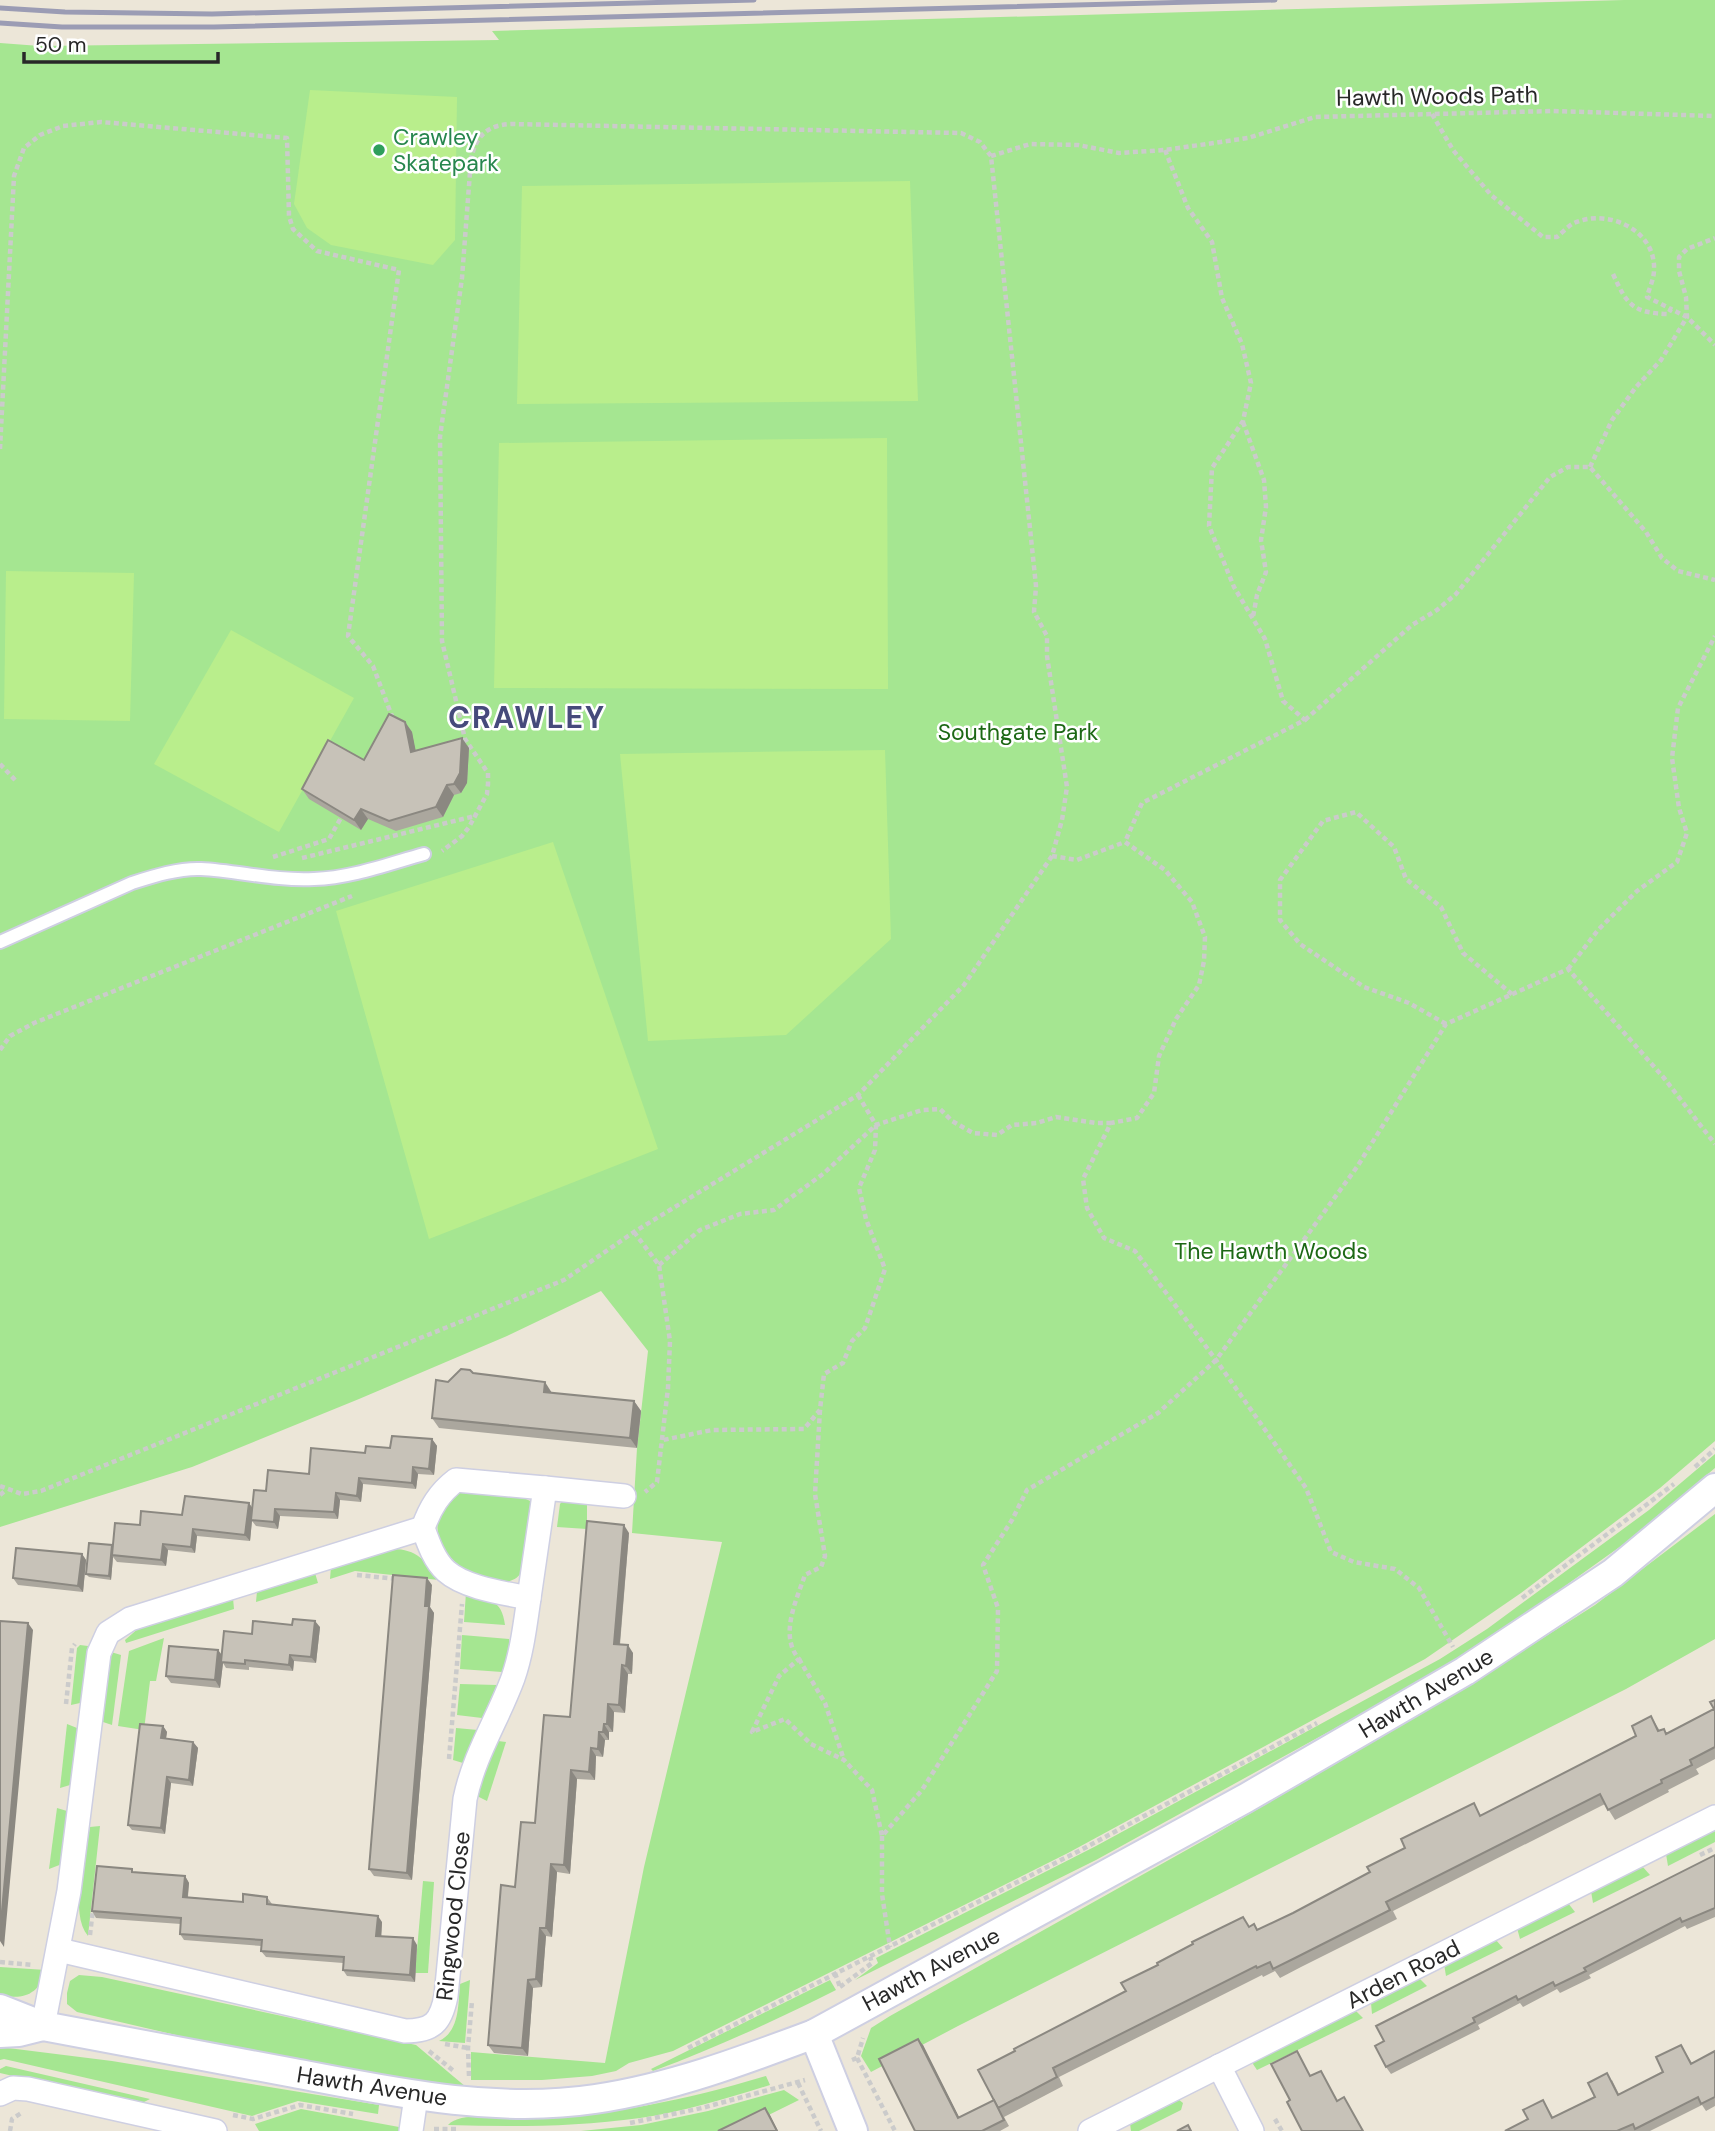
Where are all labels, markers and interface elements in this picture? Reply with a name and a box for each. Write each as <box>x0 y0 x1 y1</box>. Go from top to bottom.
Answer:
scale bar <box>24 21 219 65</box>
text: 50 m <box>35 31 86 59</box>
street label: Hawth Woods Path <box>1336 79 1538 113</box>
place label: Crawley Skatepark <box>393 122 499 178</box>
marker: Crawley Skatepark <box>371 142 387 158</box>
district label: CRAWLEY <box>448 698 606 737</box>
park label: Southgate Park <box>938 717 1099 747</box>
park label: The Hawth Woods <box>1174 1236 1368 1266</box>
street label: Hawth Avenue <box>1353 1641 1499 1745</box>
street label: Ringwood Close <box>429 1830 477 2002</box>
street label: Hawth Avenue <box>857 1920 1005 2018</box>
street label: Arden Road <box>1341 1933 1465 2015</box>
street label: Hawth Avenue <box>295 2059 449 2113</box>

